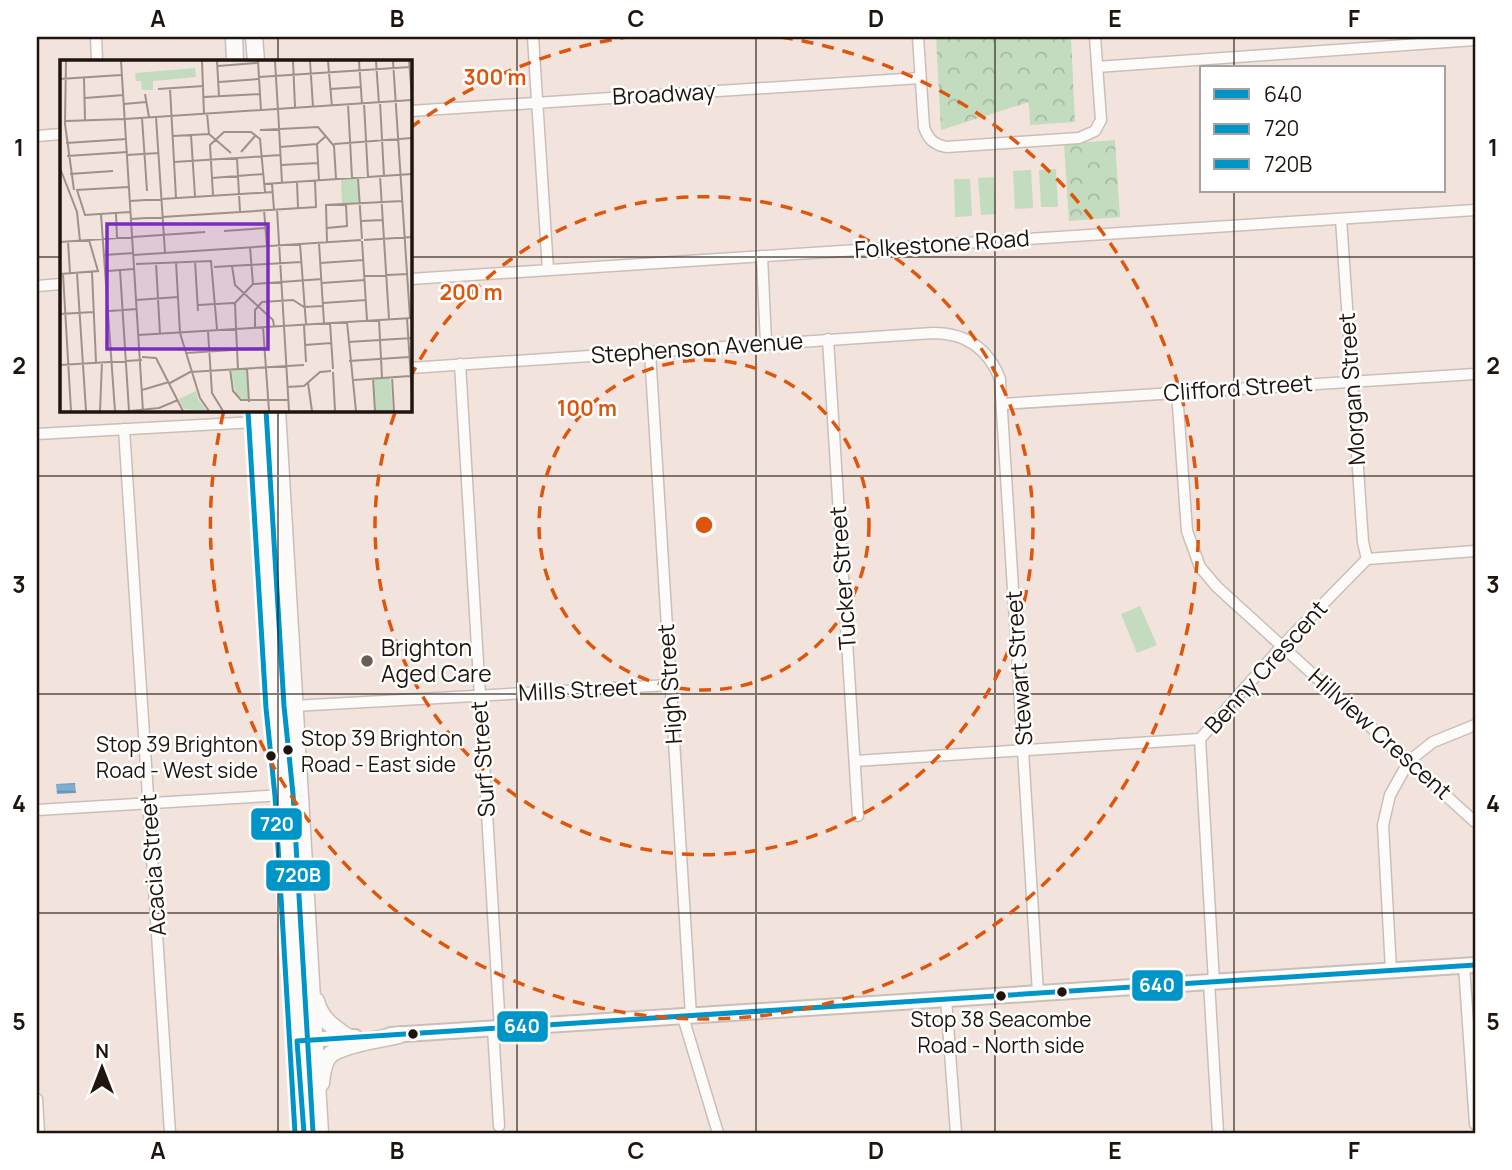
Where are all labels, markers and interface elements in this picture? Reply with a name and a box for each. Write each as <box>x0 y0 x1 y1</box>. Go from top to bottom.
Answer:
text: A <box>150 2 166 34</box>
text: B <box>390 2 404 34</box>
text: C <box>628 2 645 34</box>
text: D <box>868 2 884 34</box>
text: E <box>1108 2 1122 34</box>
text: F <box>1348 2 1360 34</box>
inset map <box>60 60 411 411</box>
text: 300 m <box>464 63 526 91</box>
legend <box>1200 66 1446 192</box>
street label: Broadway <box>612 74 716 112</box>
text: 640 <box>1264 80 1302 108</box>
text: 720 <box>1264 114 1299 142</box>
text: 1 <box>14 131 24 163</box>
text: 1 <box>1488 131 1498 163</box>
text: 720B <box>1264 150 1312 178</box>
street label: Folkestone Road <box>853 221 1031 265</box>
text: 200 m <box>439 278 503 306</box>
street label: Morgan Street <box>1330 312 1372 466</box>
street label: Stephenson Avenue <box>590 324 804 370</box>
text: 2 <box>12 349 26 381</box>
text: 2 <box>1486 349 1500 381</box>
street label: Clifford Street <box>1162 366 1314 408</box>
text: 100 m <box>557 394 617 422</box>
street label: Tucker Street <box>821 505 863 651</box>
centre of rings <box>692 513 716 537</box>
text: 3 <box>12 568 26 600</box>
text: 3 <box>1486 568 1500 600</box>
street label: Stewart Street <box>997 589 1039 747</box>
street label: Benny Crescent <box>1197 593 1334 740</box>
street label: High Street <box>649 623 689 745</box>
place label: Brighton Aged Care <box>381 631 492 689</box>
marker: Brighton Aged Care <box>359 653 375 669</box>
street label: Hillview Crescent <box>1302 660 1459 806</box>
street label: Mills Street <box>517 670 639 708</box>
street label: Surf Street <box>462 700 502 818</box>
place label: Stop 39 Brighton Road - East side <box>301 724 463 778</box>
place label: Stop 39 Brighton Road - West side <box>96 730 258 784</box>
marker: Stop 39 Brighton Road - East side <box>281 743 295 757</box>
marker: Stop 39 Brighton Road - West side <box>264 749 278 763</box>
text: 4 <box>12 787 26 819</box>
text: 4 <box>1486 787 1500 819</box>
street label: Acacia Street <box>131 793 173 937</box>
line badge: 720 <box>250 807 303 841</box>
text: 720 <box>260 811 294 837</box>
line badge: 720B <box>265 859 331 892</box>
text: 720B <box>275 862 321 888</box>
line badge: 640 <box>1131 969 1184 1002</box>
text: 640 <box>1139 972 1175 998</box>
unlabelled marker <box>1055 985 1069 999</box>
marker: Stop 38 Seacombe Road - North side <box>994 989 1008 1003</box>
text: 5 <box>12 1005 26 1037</box>
place label: Stop 38 Seacombe Road - North side <box>911 1005 1091 1059</box>
text: 5 <box>1486 1005 1500 1037</box>
line badge: 640 <box>496 1010 549 1043</box>
text: 640 <box>504 1013 540 1039</box>
unlabelled marker <box>406 1027 420 1041</box>
north arrow <box>66 1034 136 1104</box>
text: N <box>95 1038 109 1064</box>
text: A <box>150 1134 166 1166</box>
text: B <box>390 1134 404 1166</box>
text: C <box>628 1134 645 1166</box>
text: D <box>868 1134 884 1166</box>
text: E <box>1108 1134 1122 1166</box>
text: F <box>1348 1134 1360 1166</box>

